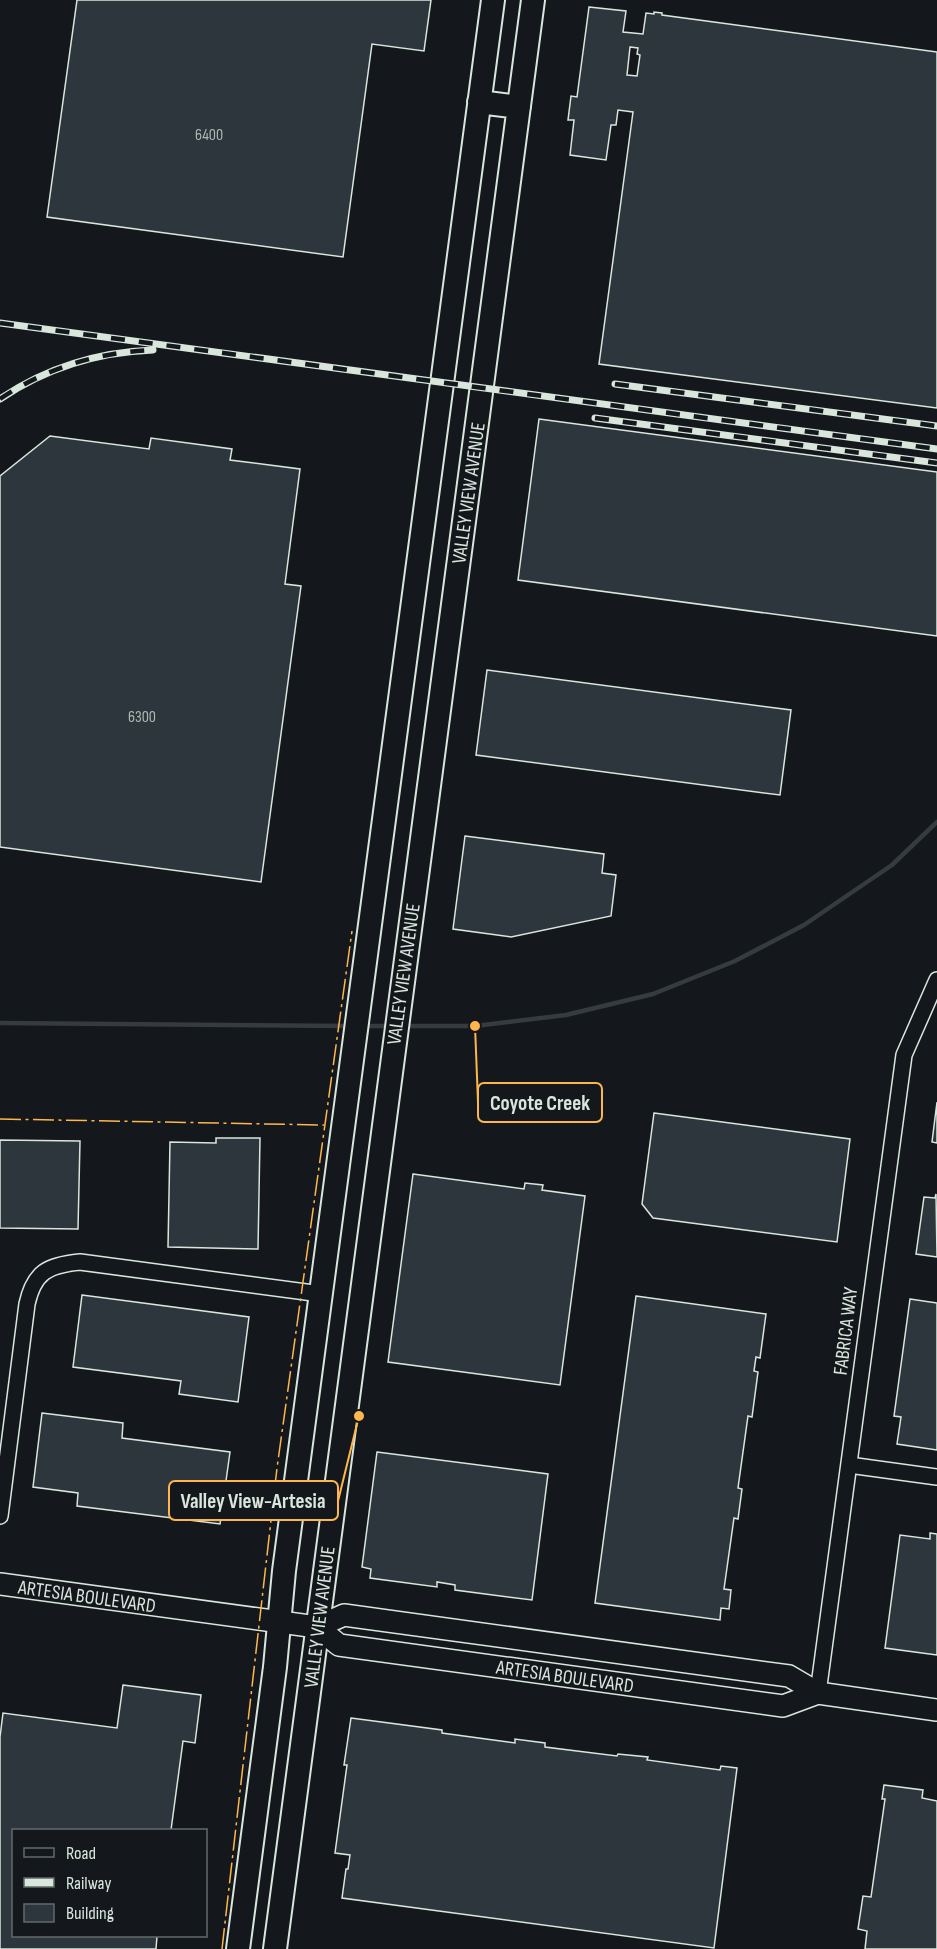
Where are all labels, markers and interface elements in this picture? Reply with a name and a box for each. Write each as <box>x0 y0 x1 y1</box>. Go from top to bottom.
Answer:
house number: 6400 <box>195 126 223 145</box>
street label: VALLEY VIEW AVENUE <box>447 421 491 565</box>
house number: 6300 <box>128 708 156 727</box>
street label: VALLEY VIEW AVENUE <box>382 902 426 1046</box>
callout: Coyote Creek <box>478 1083 602 1122</box>
text: Coyote Creek <box>490 1091 590 1116</box>
street label: FABRICA WAY <box>829 1285 863 1376</box>
callout: Valley View-Artesia <box>169 1481 338 1520</box>
text: Valley View-Artesia <box>181 1489 325 1514</box>
street label: VALLEY VIEW AVENUE <box>299 1545 341 1689</box>
street label: ARTESIA BOULEVARD <box>16 1575 157 1619</box>
street label: ARTESIA BOULEVARD <box>494 1655 635 1699</box>
legend <box>12 1829 207 1937</box>
text: Road <box>66 1843 96 1864</box>
text: Railway <box>66 1873 111 1894</box>
text: Building <box>66 1903 114 1924</box>

